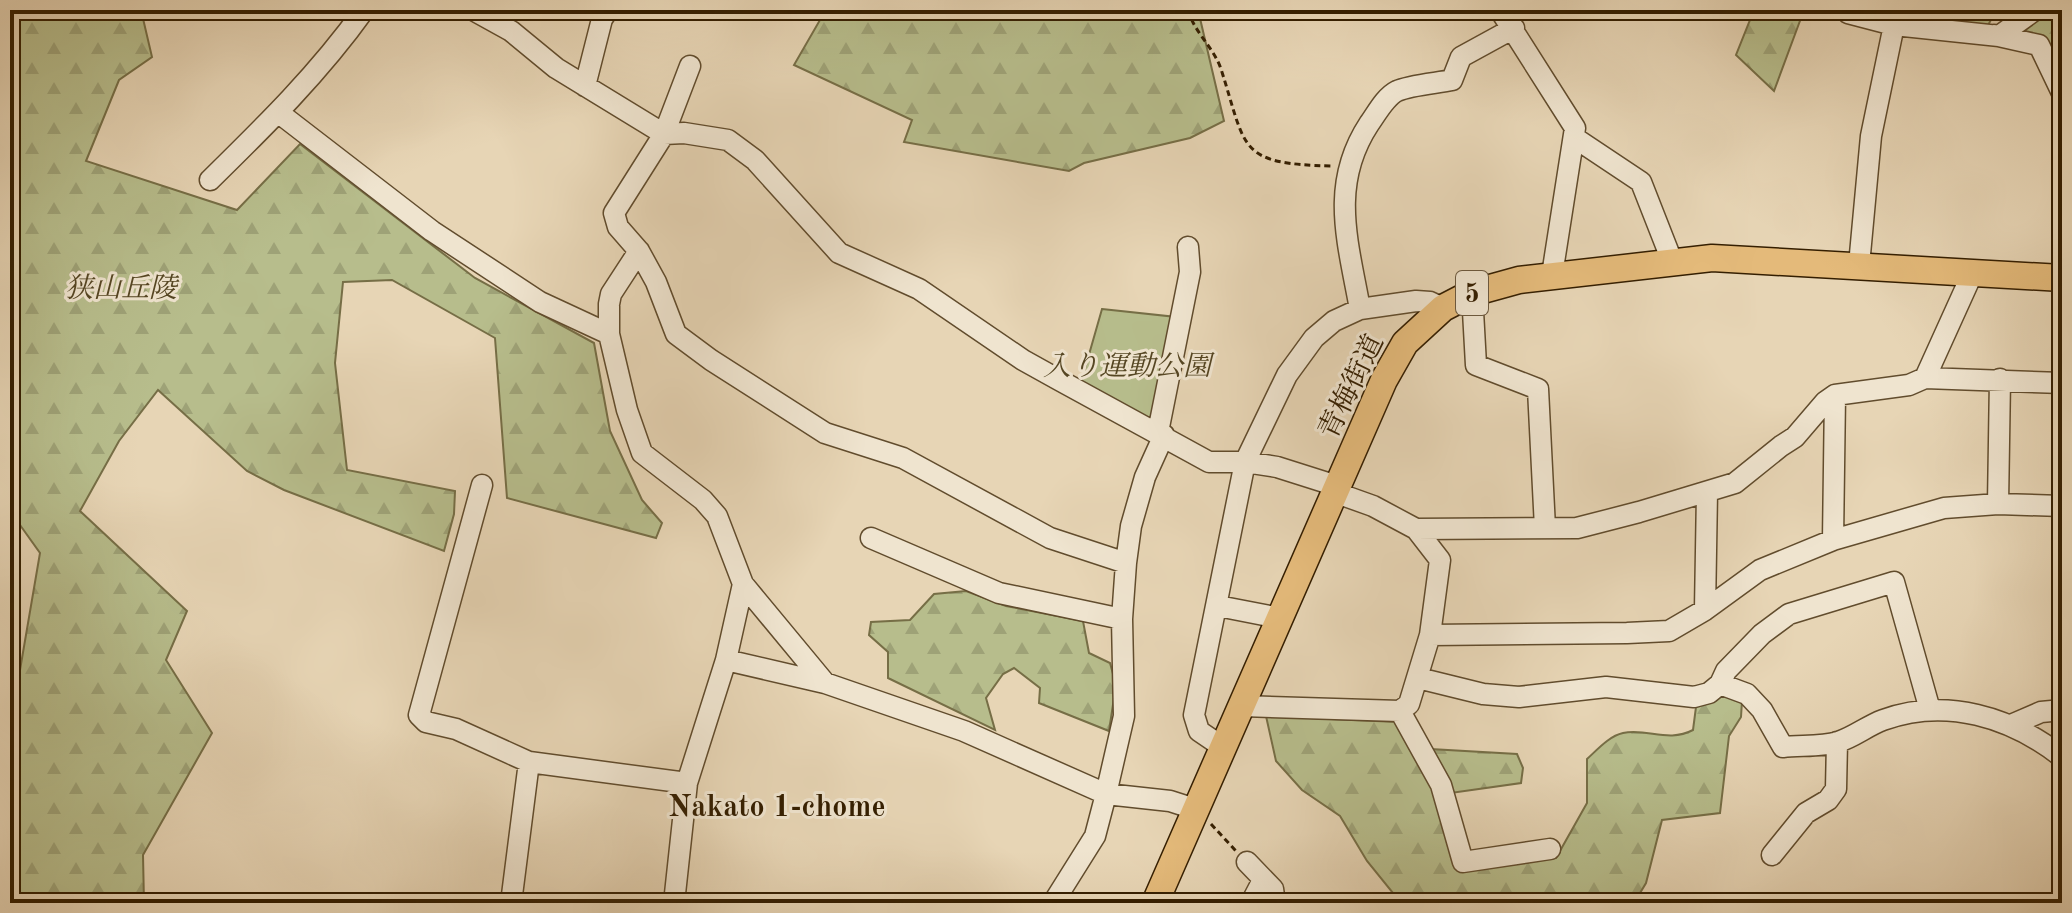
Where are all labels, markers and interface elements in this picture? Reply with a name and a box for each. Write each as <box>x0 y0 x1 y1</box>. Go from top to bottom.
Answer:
road number: 5 <box>1456 271 1488 315</box>
park label: 狭山丘陵 <box>65 273 180 304</box>
street label: 青梅街道 <box>1313 330 1390 444</box>
park label: 入り運動公園 <box>1043 351 1215 382</box>
district label: Nakato 1-chome <box>668 793 886 823</box>

